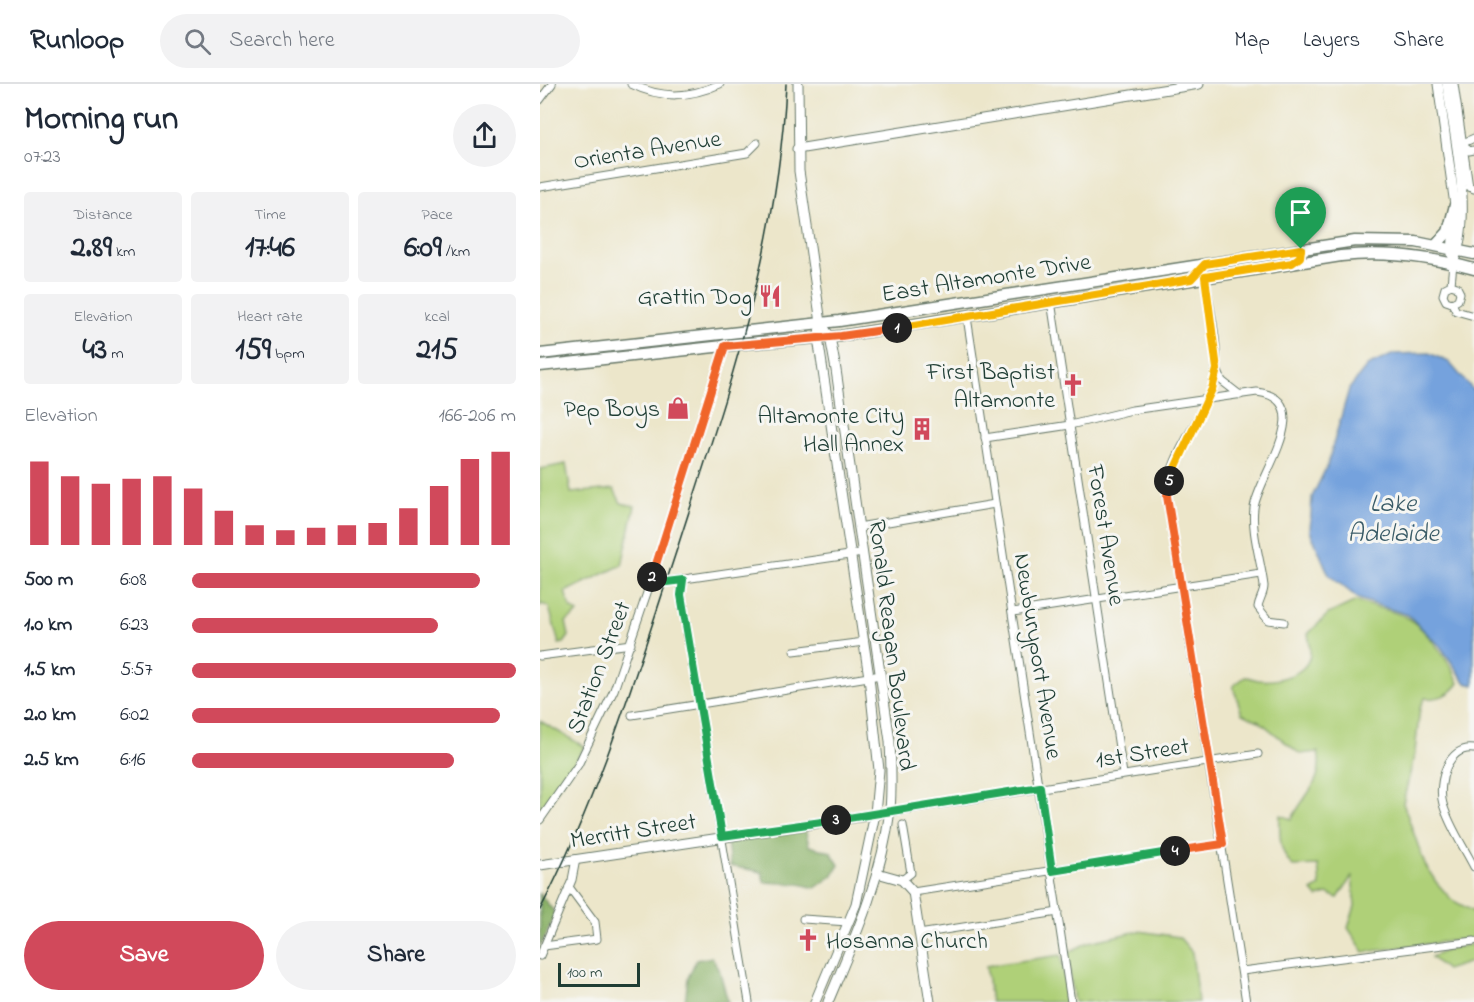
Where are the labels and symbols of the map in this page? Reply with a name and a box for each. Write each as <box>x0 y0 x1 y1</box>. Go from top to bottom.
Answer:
street label: Orienta Avenue <box>571 123 724 180</box>
pin <box>1275 187 1326 249</box>
street label: East Altamonte Drive <box>879 246 1094 313</box>
place label: Grattin Dog <box>637 281 752 316</box>
restaurant icon: Grattin Dog <box>757 283 783 309</box>
pin: 1 <box>882 313 912 343</box>
place label: First Baptist Altamonte <box>926 356 1055 419</box>
church icon: First Baptist Altamonte <box>1060 372 1086 398</box>
place label: Pep Boys <box>564 393 660 429</box>
shop icon: Pep Boys <box>665 395 691 421</box>
place label: Altamonte City Hall Annex <box>758 400 904 463</box>
building icon: Altamonte City Hall Annex <box>909 416 935 442</box>
street label: Forest Avenue <box>1076 461 1133 609</box>
pin: 5 <box>1154 466 1184 496</box>
water label: Lake Adelaide <box>1347 486 1440 554</box>
street label: Ronald Reagan Boulevard <box>858 518 923 773</box>
street label: Newburyport Avenue <box>1002 551 1070 762</box>
pin: 2 <box>637 562 667 592</box>
street label: Station Street <box>559 596 642 739</box>
street label: 1st Street <box>1093 730 1192 779</box>
street label: Merritt Street <box>568 805 699 860</box>
pin: 3 <box>821 805 851 835</box>
pin: 4 <box>1160 836 1190 866</box>
place label: Hosanna Church <box>826 925 988 960</box>
church icon: Hosanna Church <box>795 927 821 953</box>
scale bar <box>558 960 640 988</box>

